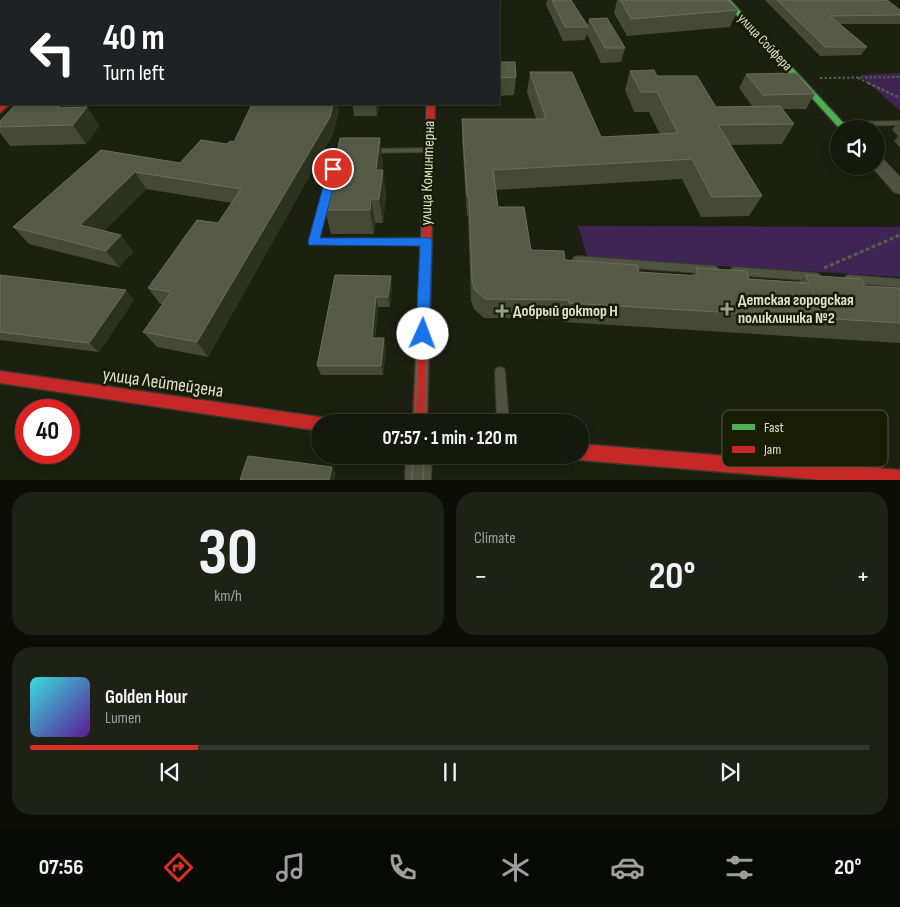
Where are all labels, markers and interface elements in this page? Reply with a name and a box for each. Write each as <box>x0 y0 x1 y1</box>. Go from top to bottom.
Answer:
street label: улица Сойфера <box>734 10 796 74</box>
text: 40 m <box>103 17 165 60</box>
icon: left <box>20 20 85 85</box>
text: Turn left <box>103 60 165 87</box>
street label: улица Коминтерна <box>417 120 439 226</box>
map controls <box>830 120 885 175</box>
button: sound <box>830 120 885 175</box>
pin <box>312 148 354 190</box>
icon: arrive <box>319 155 347 183</box>
place label: Детская городская поликлиника №2 <box>738 291 854 328</box>
place label: Добрый доктор Н <box>513 302 618 321</box>
marker: Детская городская поликлиника №2 <box>720 302 734 316</box>
marker: Добрый доктор Н <box>495 304 509 318</box>
position arrow <box>396 307 448 359</box>
street label: улица Лейтейзена <box>101 363 225 403</box>
speed limit sign: 40 <box>15 399 80 464</box>
legend <box>722 410 888 467</box>
text: Fast <box>764 419 784 436</box>
text: 07:57 · 1 min · 120 m <box>383 427 517 450</box>
text: Jam <box>763 441 781 458</box>
text: 30 <box>198 515 258 593</box>
text: Climate <box>474 529 516 548</box>
text: 20° <box>649 554 695 599</box>
text: − <box>474 560 488 593</box>
text: + <box>856 560 870 593</box>
text: km/h <box>214 587 242 606</box>
text: Golden Hour <box>105 686 188 709</box>
text: Lumen <box>105 709 141 728</box>
icon: previous <box>156 758 184 786</box>
icon: pause <box>436 758 464 786</box>
icon: next <box>716 758 744 786</box>
icon: directions <box>161 850 196 885</box>
icon: music <box>273 850 308 885</box>
icon: phone <box>385 850 420 885</box>
icon: climate <box>498 850 533 885</box>
icon: car <box>610 850 645 885</box>
icon: filters <box>722 850 757 885</box>
text: 07:56 <box>39 854 84 881</box>
text: 20° <box>834 854 861 881</box>

